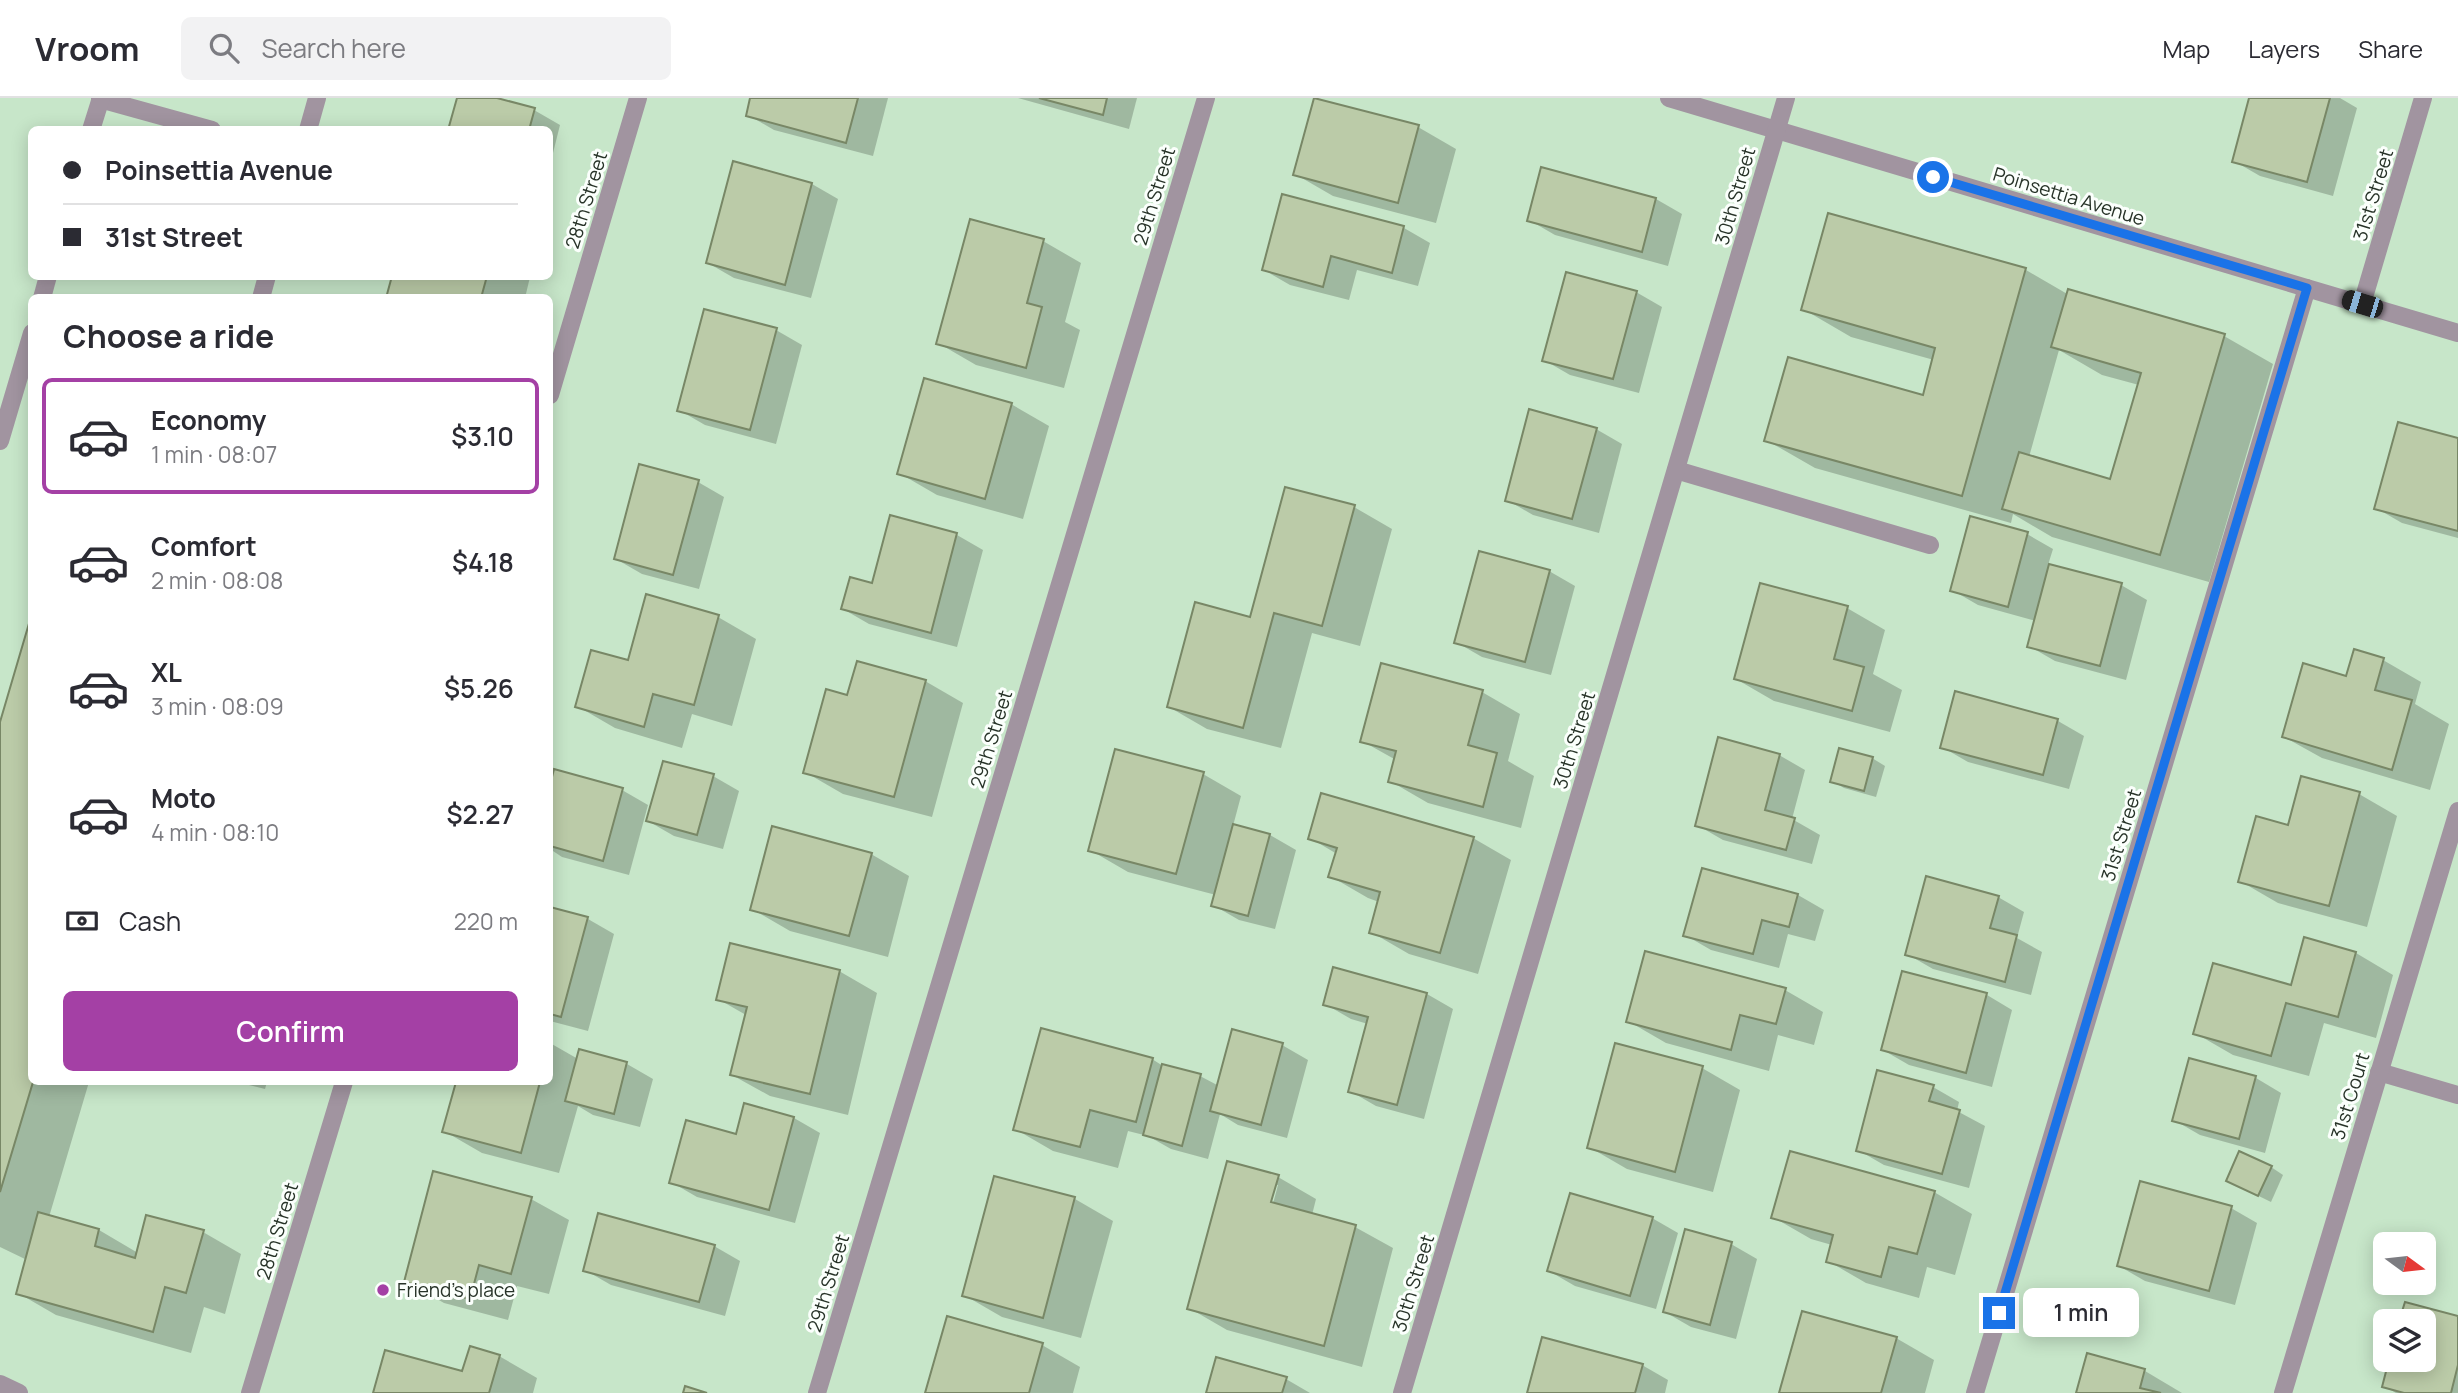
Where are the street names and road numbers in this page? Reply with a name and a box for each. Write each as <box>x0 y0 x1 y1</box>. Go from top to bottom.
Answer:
street label: 29th Street <box>1127 144 1181 248</box>
street label: 30th Street <box>1709 144 1761 248</box>
street label: 31st Street <box>2347 146 2399 244</box>
street label: 28th Street <box>559 148 613 252</box>
street label: Poinsettia Avenue <box>1990 161 2148 231</box>
street label: 29th Street <box>964 687 1018 791</box>
street label: 30th Street <box>1547 688 1601 792</box>
street label: 31st Street <box>2095 786 2147 884</box>
street label: 31st Court <box>2324 1049 2376 1143</box>
street label: 28th Street <box>250 1179 304 1283</box>
street label: 29th Street <box>801 1231 855 1335</box>
street label: 30th Street <box>1386 1231 1440 1335</box>

